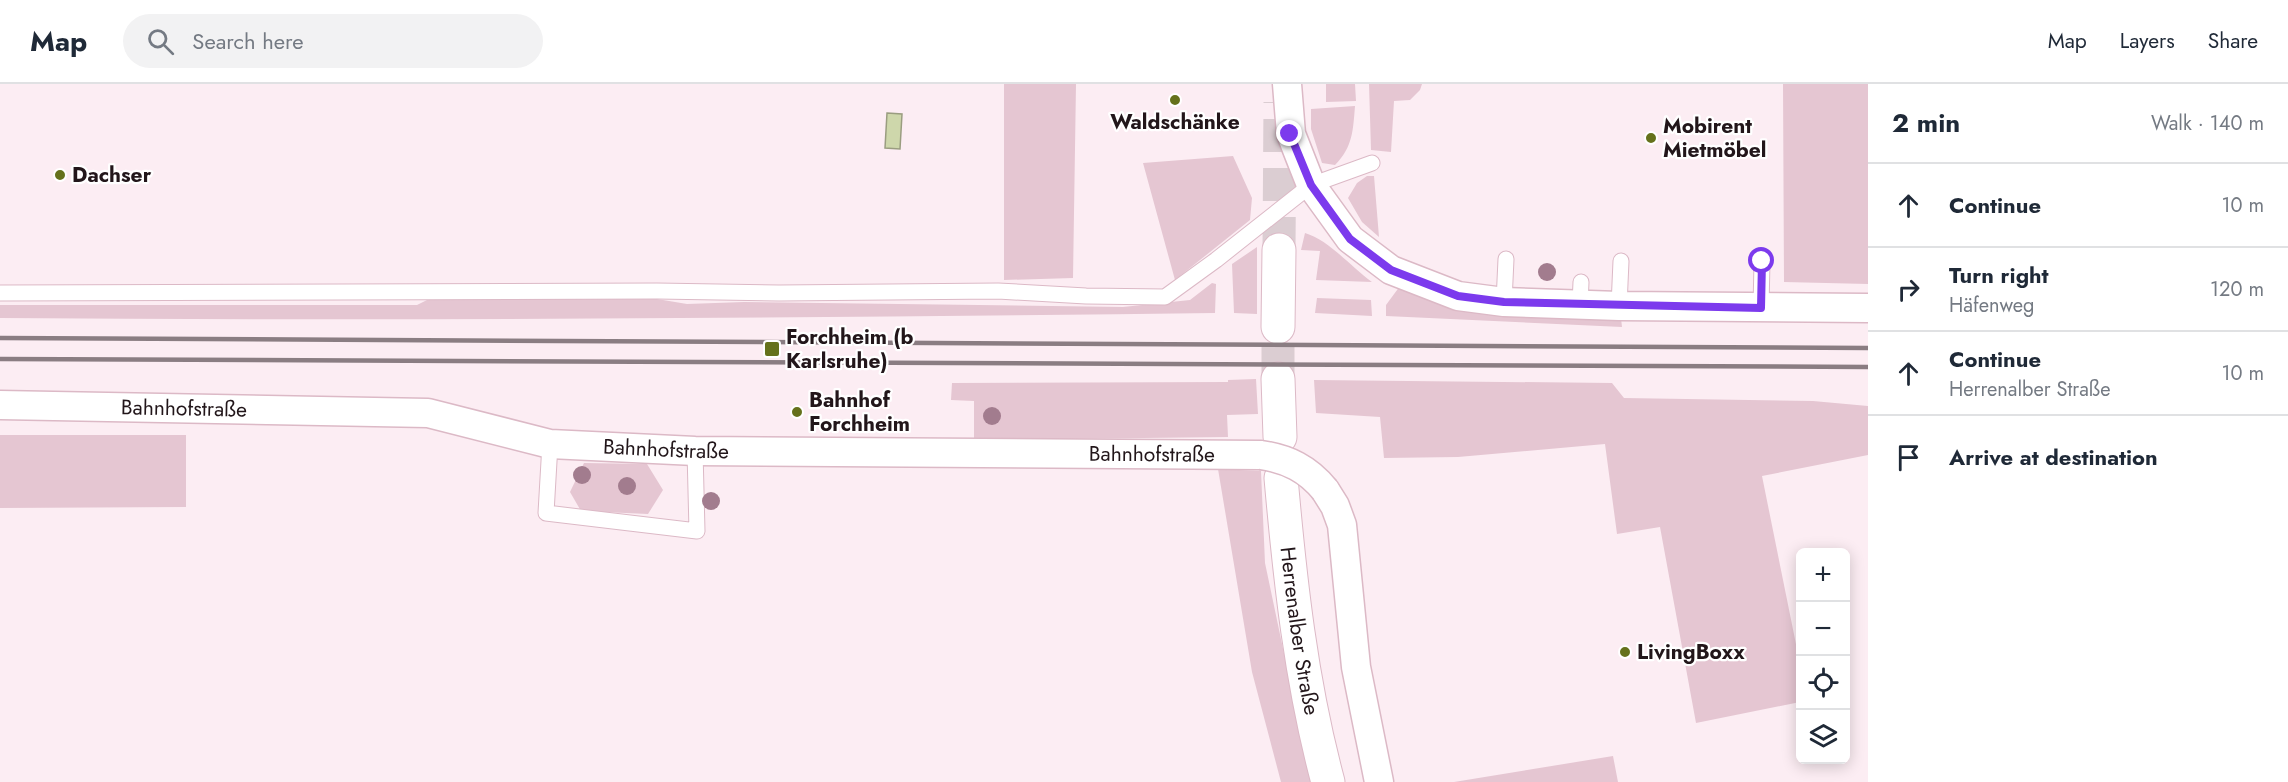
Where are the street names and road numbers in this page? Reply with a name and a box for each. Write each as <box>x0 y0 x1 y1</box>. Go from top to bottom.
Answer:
street label: Bahnhofstraße <box>121 392 247 425</box>
street label: Bahnhofstraße <box>602 432 729 466</box>
street label: Bahnhofstraße <box>1089 439 1215 470</box>
street label: Herrenalber Straße <box>1273 545 1327 718</box>

